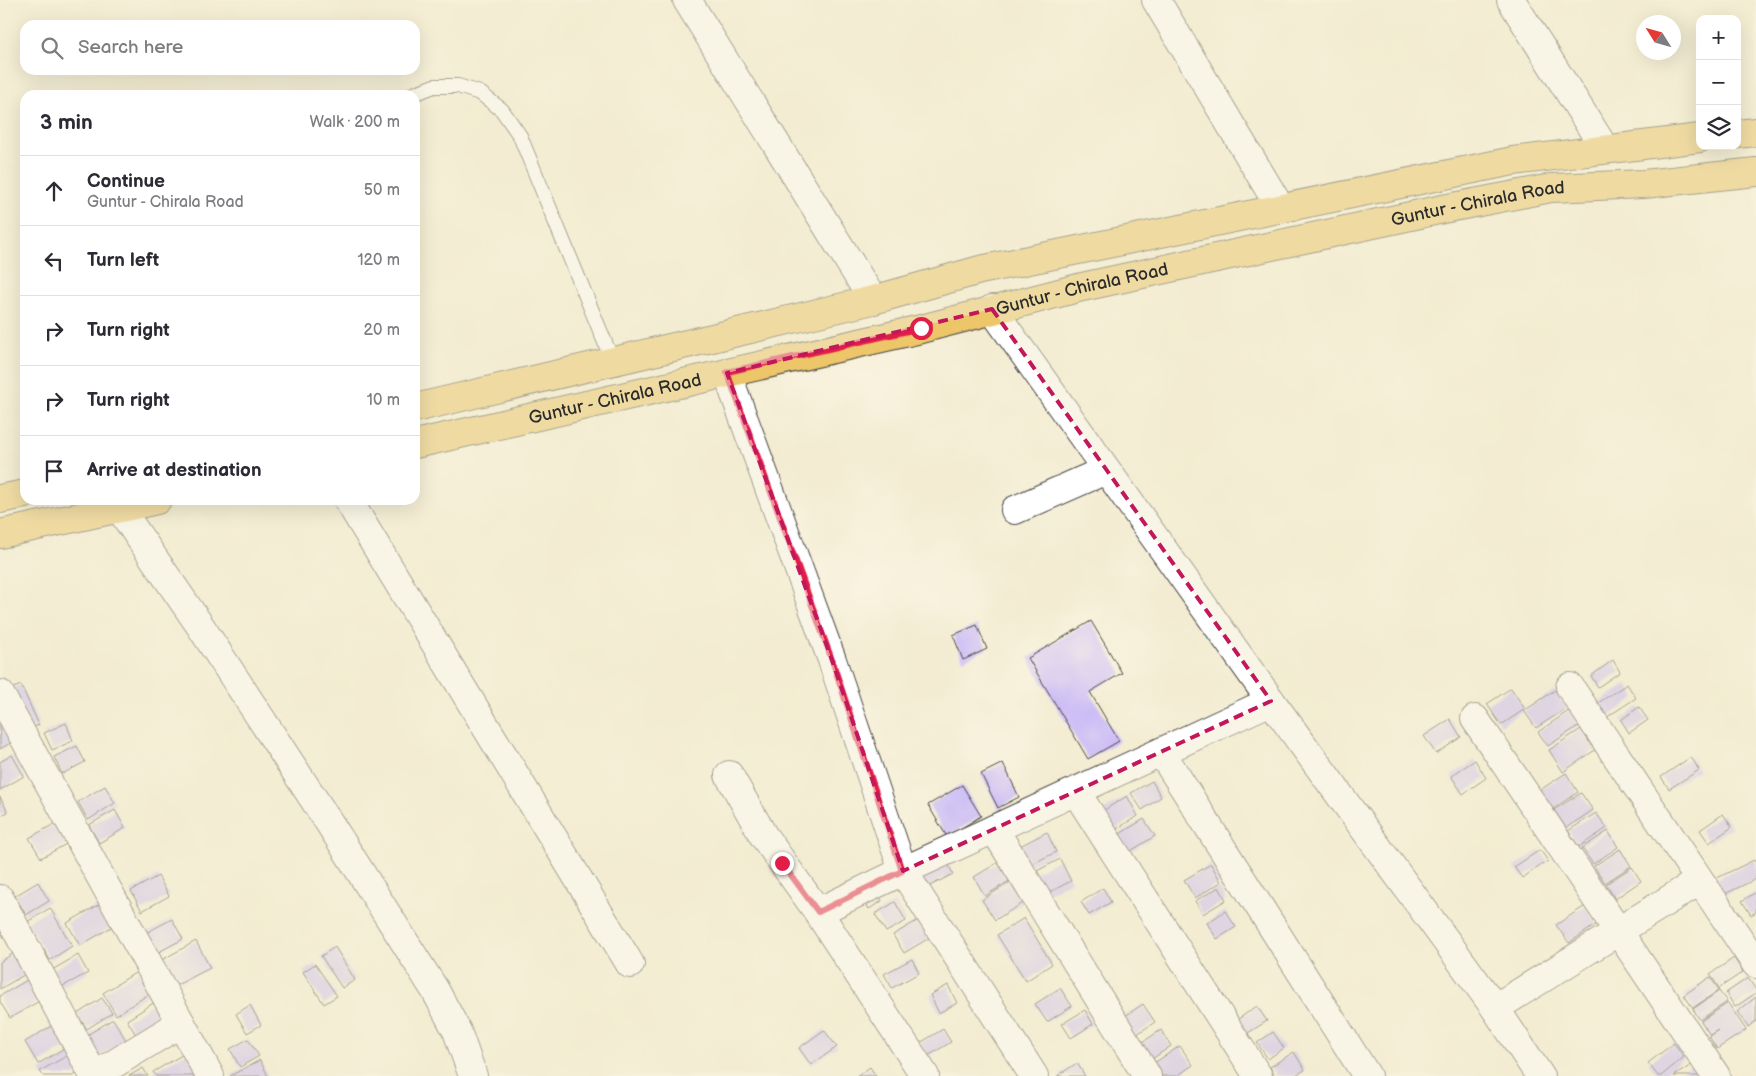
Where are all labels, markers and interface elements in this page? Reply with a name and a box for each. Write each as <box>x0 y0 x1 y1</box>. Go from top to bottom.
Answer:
north arrow <box>1636 15 1681 60</box>
map controls <box>1696 15 1741 150</box>
button: + <box>1696 15 1741 60</box>
search box <box>20 20 420 75</box>
icon: search <box>38 34 66 62</box>
text: Search here <box>78 36 183 59</box>
button: − <box>1696 60 1741 105</box>
button: layers <box>1696 105 1741 150</box>
text: 3 min <box>40 110 93 135</box>
text: Walk · 200 m <box>310 113 400 132</box>
text: Continue <box>87 170 165 193</box>
icon: ahead <box>40 177 68 205</box>
street label: Guntur - Chirala Road <box>1389 177 1565 230</box>
text: 50 m <box>364 181 400 200</box>
text: Guntur - Chirala Road <box>87 193 244 212</box>
icon: left <box>40 247 68 275</box>
text: Turn left <box>87 249 159 272</box>
text: 120 m <box>357 251 400 270</box>
street label: Guntur - Chirala Road <box>994 258 1170 320</box>
icon: right <box>40 317 68 345</box>
route start <box>910 317 933 340</box>
text: Turn right <box>87 319 170 342</box>
text: 20 m <box>364 321 400 340</box>
street label: Guntur - Chirala Road <box>527 369 703 428</box>
icon: right <box>40 387 68 415</box>
text: Turn right <box>87 389 170 412</box>
text: 10 m <box>367 391 400 410</box>
icon: arrive <box>40 457 68 485</box>
text: Arrive at destination <box>87 459 262 482</box>
route end <box>771 852 794 875</box>

